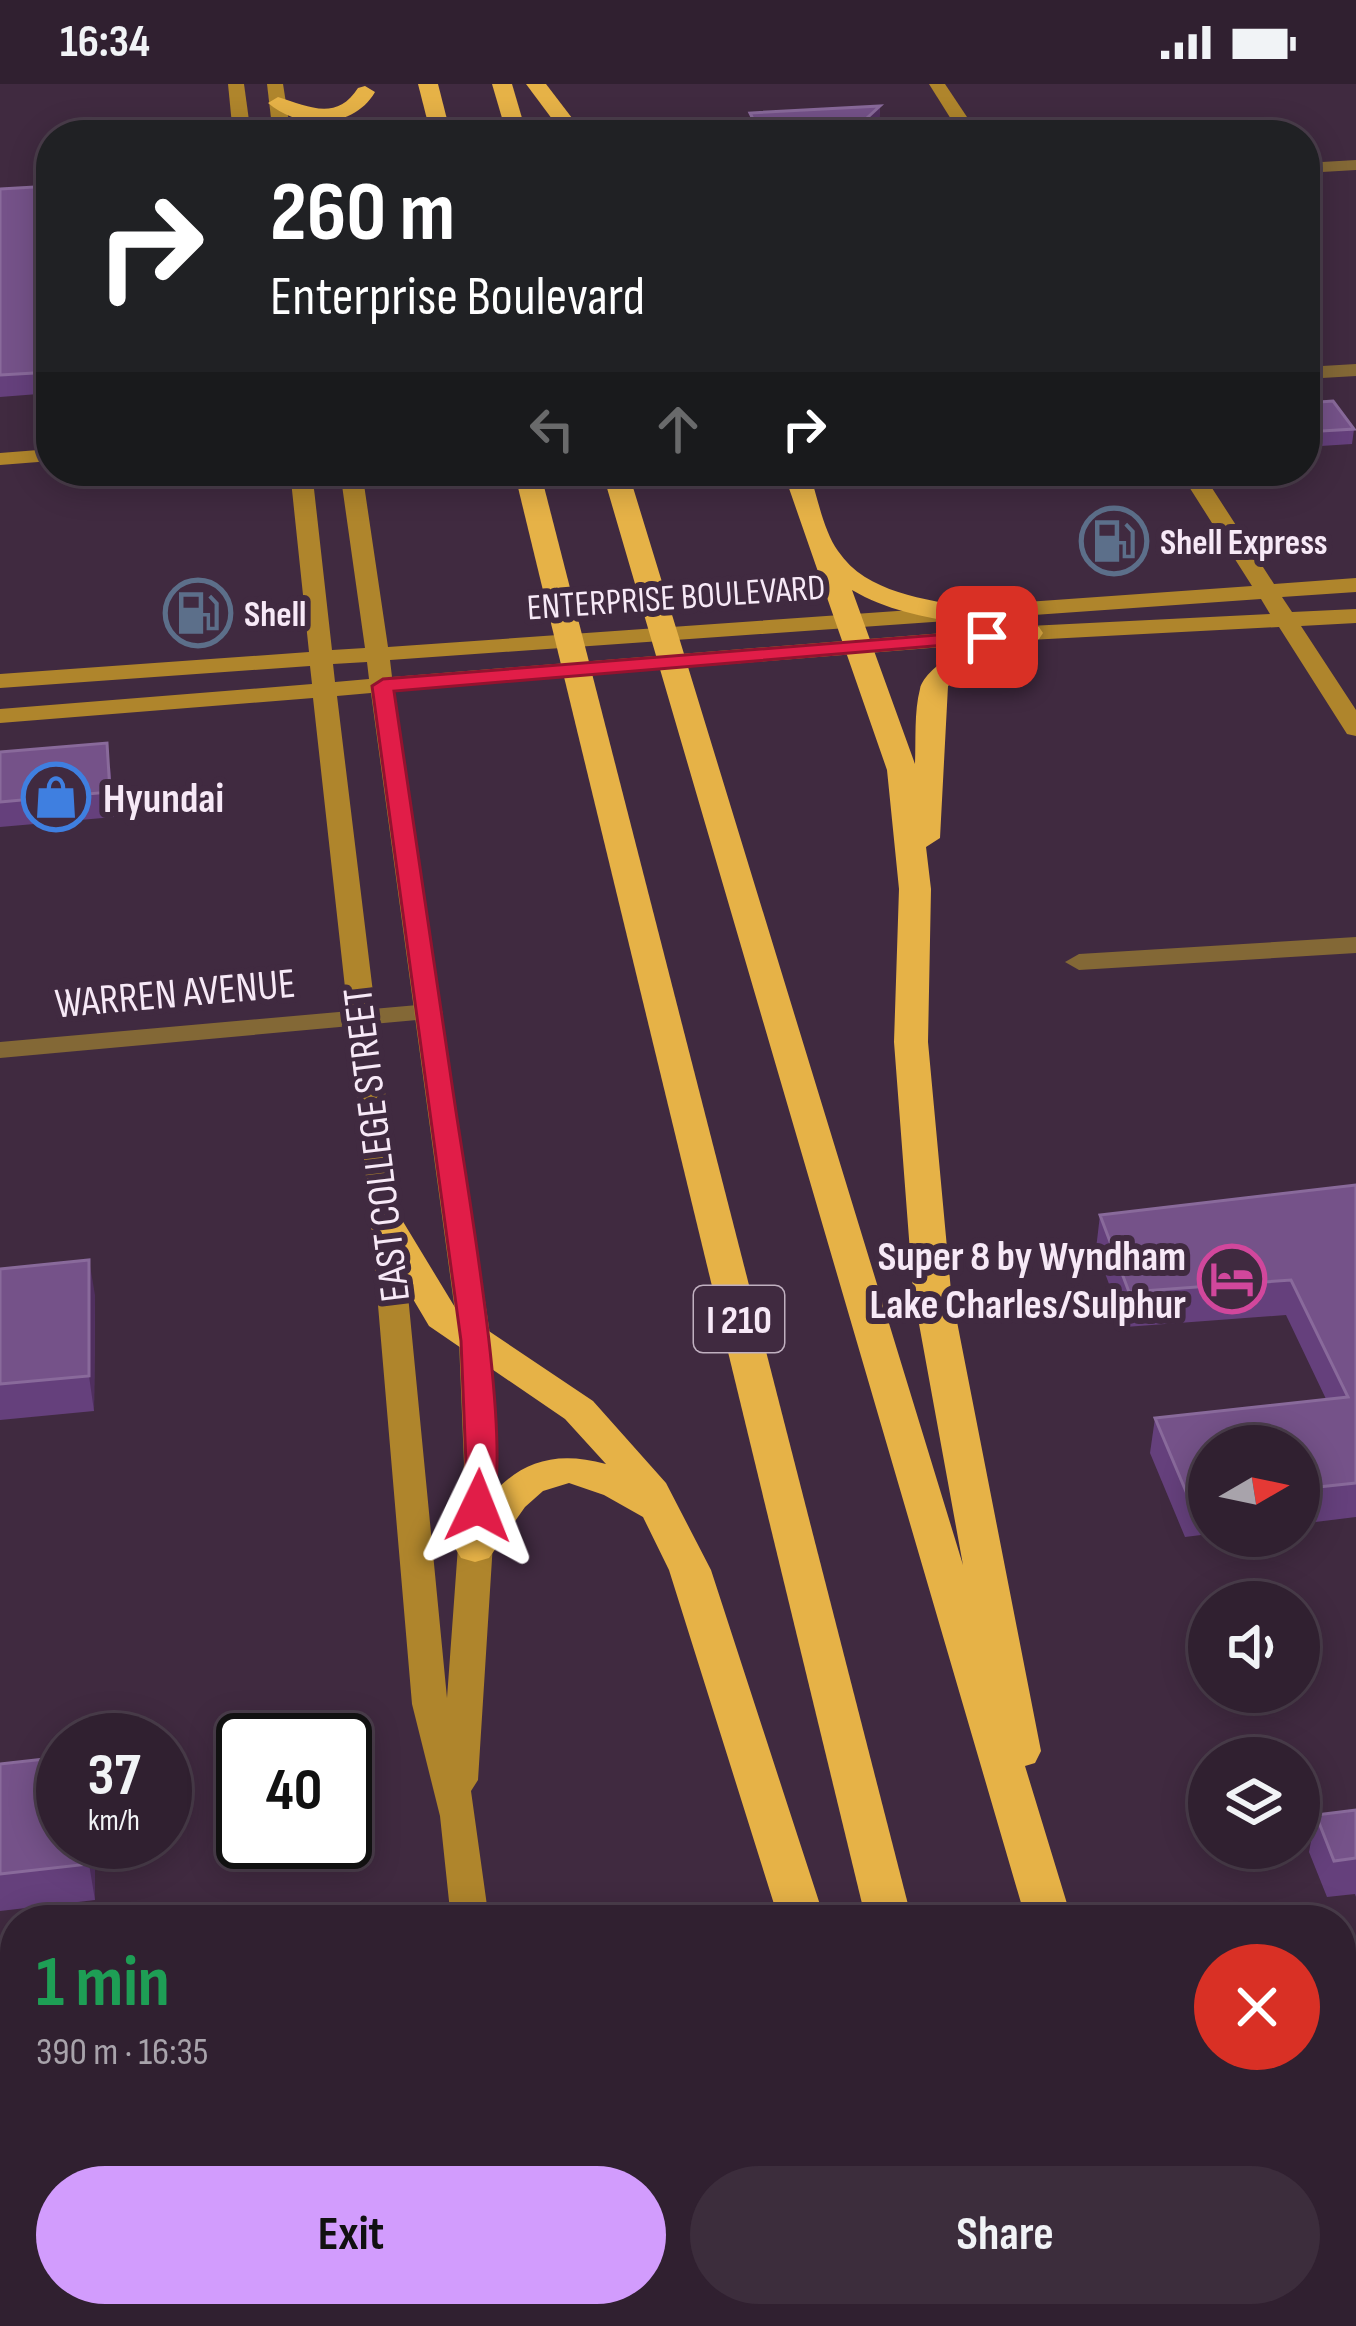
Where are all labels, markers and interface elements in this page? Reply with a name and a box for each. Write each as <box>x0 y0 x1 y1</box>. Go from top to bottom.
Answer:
text: 16:34 <box>60 15 150 70</box>
text: 260 m <box>270 163 455 264</box>
icon: right <box>72 168 228 324</box>
text: Enterprise Boulevard <box>270 265 645 330</box>
icon: left <box>519 396 585 462</box>
icon: ahead <box>645 396 711 462</box>
icon: right <box>771 396 837 462</box>
fuel station icon: Shell Express <box>1079 506 1149 576</box>
place label: Shell Express <box>1160 522 1328 565</box>
street label: ENTERPRISE BOULEVARD <box>526 567 827 630</box>
fuel station icon: Shell <box>163 578 233 648</box>
pin <box>936 586 1038 688</box>
place label: Shell <box>244 594 306 637</box>
icon: arrive <box>954 604 1020 670</box>
shop icon: Hyundai <box>21 762 91 832</box>
place label: Hyundai <box>103 774 224 825</box>
street label: WARREN AVENUE <box>53 959 298 1030</box>
street label: EAST COLLEGE STREET <box>333 985 422 1305</box>
place label: Super 8 by Wyndham Lake Charles/Sulphur <box>870 1232 1186 1331</box>
hotel icon: Super 8 by Wyndham Lake Charles/Sulphur <box>1197 1244 1267 1314</box>
road number: I 210 <box>694 1286 784 1352</box>
north arrow <box>1188 1425 1320 1557</box>
map controls <box>1188 1425 1320 1869</box>
position arrow <box>415 1443 541 1569</box>
button: sound <box>1188 1581 1320 1713</box>
speed limit sign: 40 <box>216 1713 372 1869</box>
button: layers <box>1188 1737 1320 1869</box>
text: 37 <box>87 1740 141 1812</box>
text: km/h <box>88 1803 140 1839</box>
text: 1 min <box>36 1940 170 2027</box>
button: close <box>1194 1944 1320 2070</box>
text: 390 m · 16:35 <box>36 2029 209 2076</box>
button: Exit <box>36 2166 666 2304</box>
button: Share <box>690 2166 1320 2304</box>

